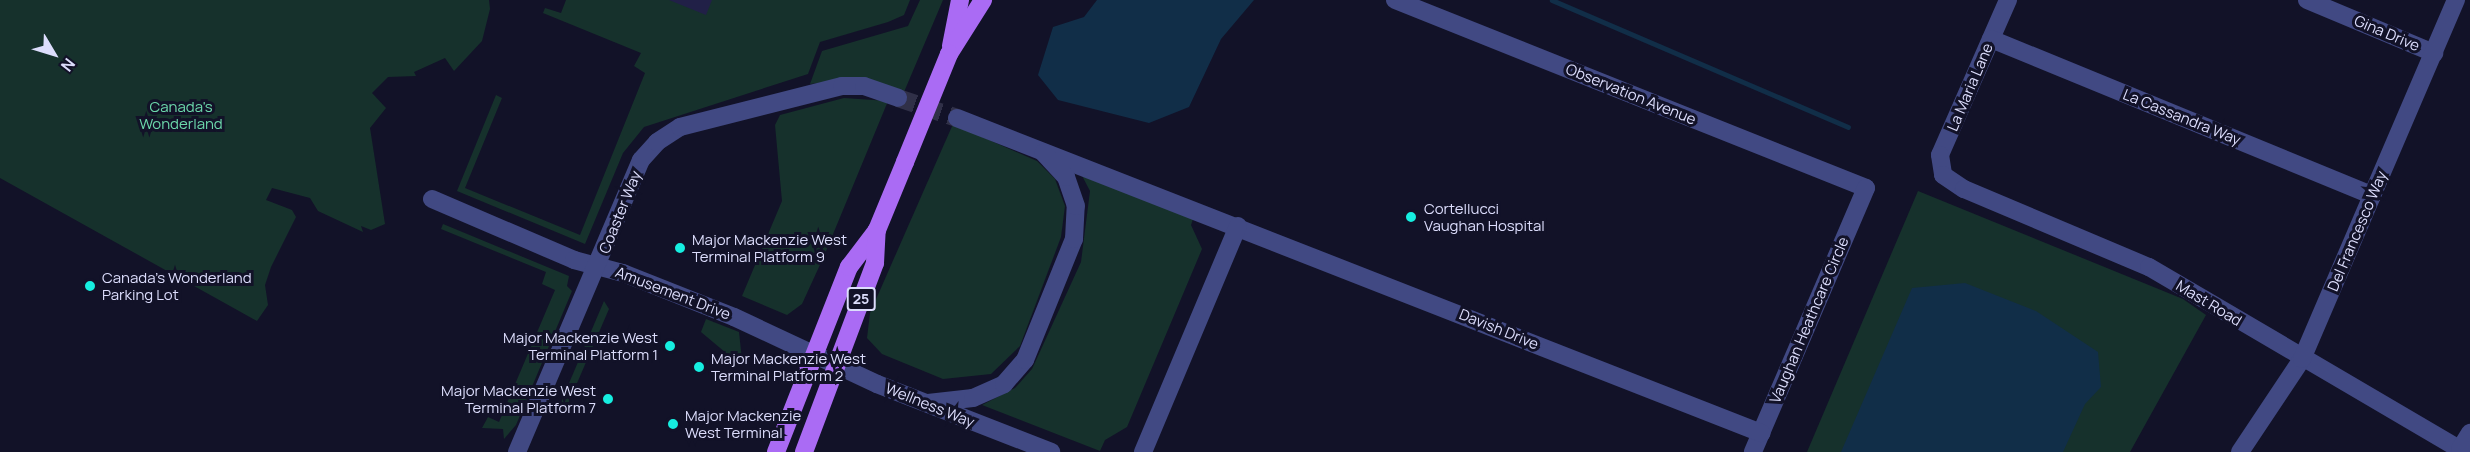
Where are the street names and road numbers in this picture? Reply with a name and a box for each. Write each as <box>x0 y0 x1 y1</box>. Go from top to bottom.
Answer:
street label: Gina Drive <box>2352 11 2422 55</box>
street label: La Maria Lane <box>1943 40 1997 134</box>
street label: Observation Avenue <box>1563 60 1699 128</box>
street label: La Cassandra Way <box>2120 85 2244 149</box>
street label: Coaster Way <box>595 168 645 256</box>
street label: Del Francesco Way <box>2324 168 2390 294</box>
street label: Vaughan Heathcare Circle <box>1766 234 1852 406</box>
street label: Amusement Drive <box>613 263 733 323</box>
street label: Mast Road <box>2173 276 2245 330</box>
road number: 25 <box>846 288 876 310</box>
street label: Davish Drive <box>1457 305 1541 353</box>
street label: Wellness Way <box>883 379 977 431</box>

